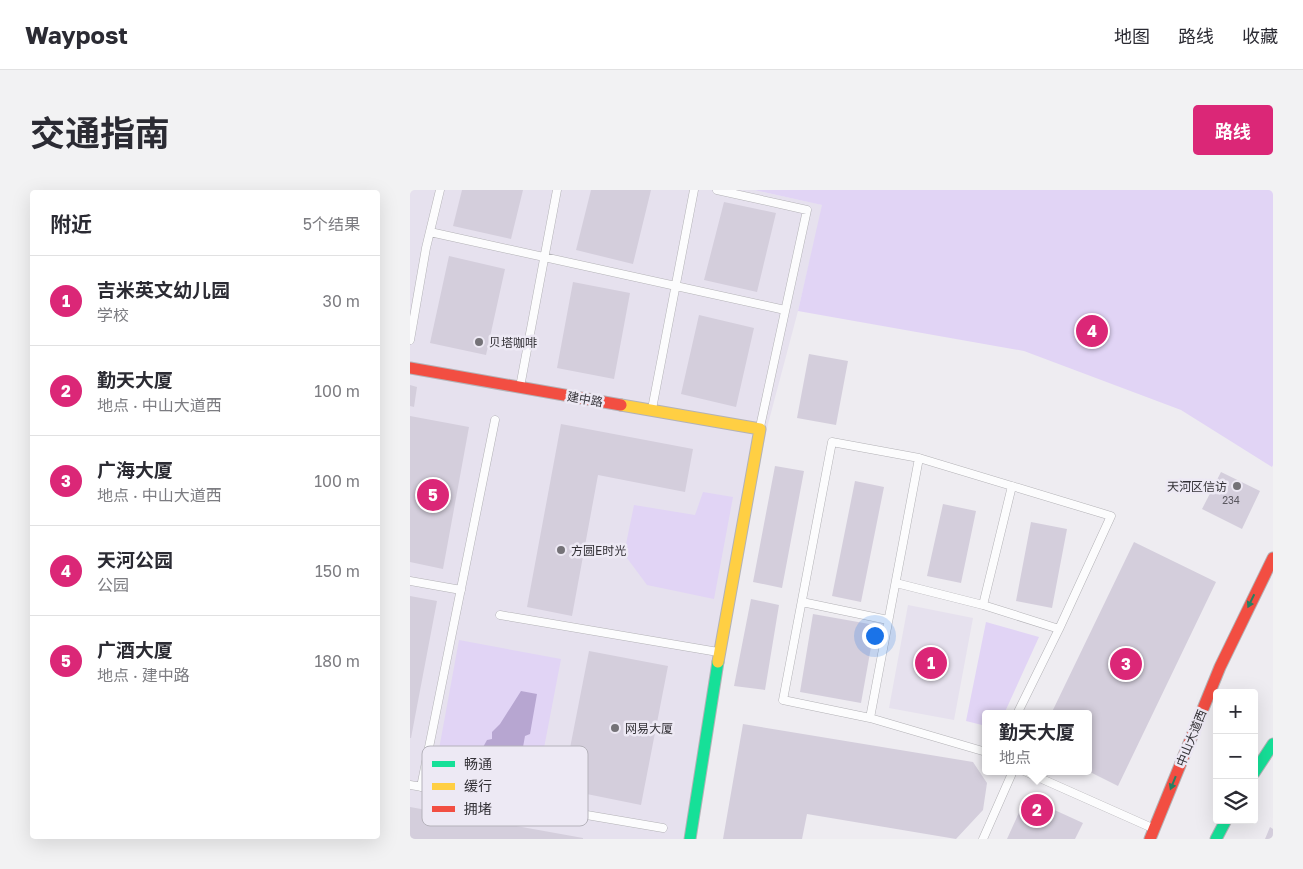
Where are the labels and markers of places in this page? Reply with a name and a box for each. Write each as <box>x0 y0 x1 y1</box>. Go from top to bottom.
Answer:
pin: 4 <box>1076 312 1108 350</box>
place label: 贝塔咖啡 <box>489 335 537 350</box>
marker: 贝塔咖啡 <box>473 336 485 348</box>
pin: 5 <box>417 476 449 514</box>
place label: 天河区信访 <box>1167 479 1227 494</box>
marker: 天河区信访 <box>1231 480 1243 492</box>
place label: 方圆E时光 <box>571 543 626 558</box>
marker: 方圆E时光 <box>555 544 567 556</box>
pin: 1 <box>915 644 947 682</box>
pin: 3 <box>1110 645 1142 683</box>
place label: 网易大厦 <box>625 721 673 736</box>
marker: 网易大厦 <box>609 722 621 734</box>
pin: 2 <box>1021 791 1053 829</box>

